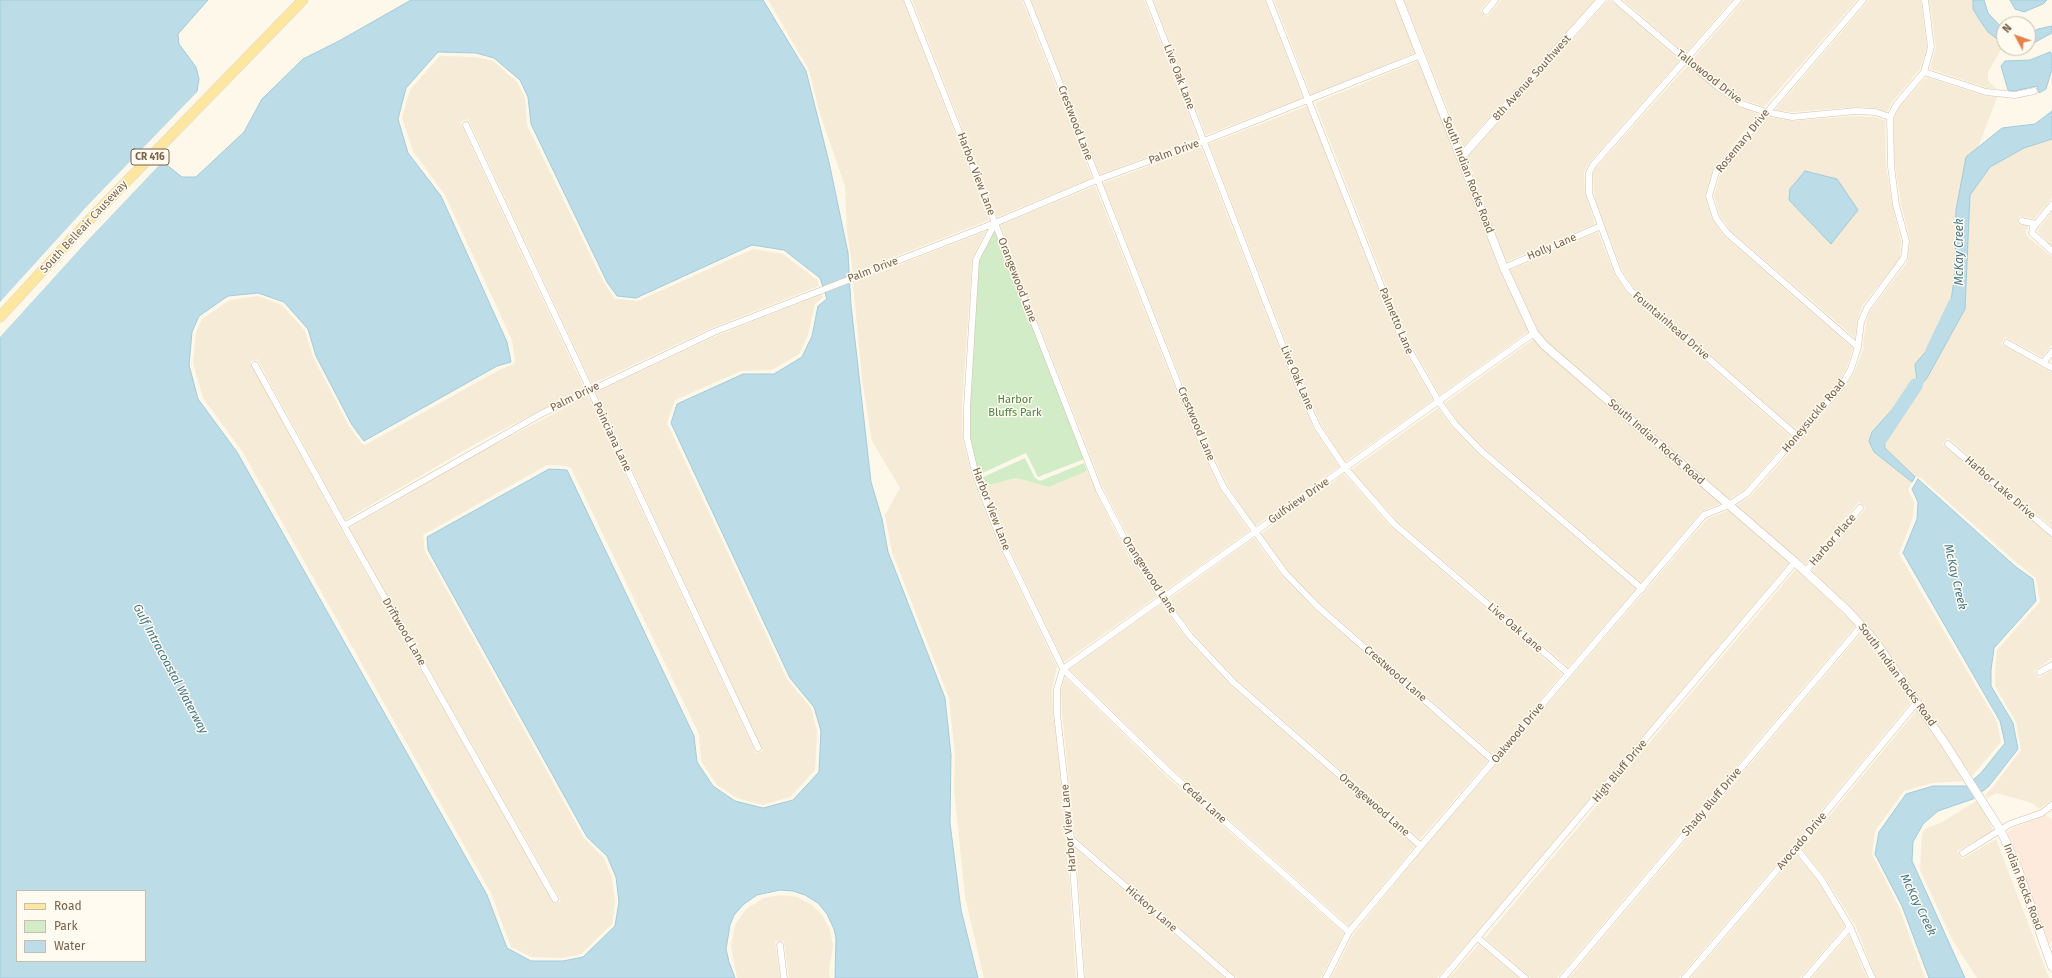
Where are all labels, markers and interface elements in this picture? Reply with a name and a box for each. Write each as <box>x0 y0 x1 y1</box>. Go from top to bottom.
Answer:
north arrow <box>1996 16 2036 56</box>
text: N <box>2000 21 2015 35</box>
street label: 8th Avenue Southwest <box>1490 32 1574 124</box>
street label: Live Oak Lane <box>1161 43 1197 111</box>
street label: Tallowood Drive <box>1673 47 1745 107</box>
street label: Crestwood Lane <box>1055 84 1095 162</box>
street label: Rosemary Drive <box>1713 107 1773 175</box>
street label: South Indian Rocks Road <box>1440 115 1496 235</box>
street label: Harbor View Lane <box>954 131 998 217</box>
street label: Palm Drive <box>1147 137 1201 167</box>
road number: CR 416 <box>131 149 169 165</box>
street label: South Belleair Causeway <box>38 178 130 276</box>
water label: McKay Creek <box>1953 218 1967 286</box>
street label: Holly Lane <box>1525 231 1579 263</box>
street label: Orangewood Lane <box>995 236 1039 324</box>
street label: Palm Drive <box>846 254 900 286</box>
street label: Palmetto Lane <box>1376 286 1416 356</box>
street label: Fountainhead Drive <box>1630 289 1712 363</box>
street label: Live Oak Lane <box>1278 344 1316 412</box>
street label: Honeysuckle Road <box>1780 377 1848 455</box>
street label: Palm Drive <box>548 379 602 415</box>
street label: Crestwood Lane <box>1174 385 1218 463</box>
park label: Harbor Bluffs Park <box>988 393 1042 419</box>
street label: South Indian Rocks Road <box>1605 396 1707 488</box>
street label: Poinciana Lane <box>590 400 634 474</box>
street label: Harbor Lake Drive <box>1962 454 2038 522</box>
street label: Harbor View Lane <box>969 466 1013 552</box>
street label: Gulfview Drive <box>1266 475 1332 527</box>
street label: Harbor Place <box>1807 511 1859 569</box>
street label: Orangewood Lane <box>1119 534 1179 616</box>
water label: McKay Creek <box>1940 543 1970 611</box>
street label: Driftwood Lane <box>379 596 429 668</box>
street label: Live Oak Lane <box>1485 600 1545 656</box>
water label: Gulf Intracoastal Waterway <box>130 601 210 737</box>
street label: South Indian Rocks Road <box>1855 621 1939 729</box>
street label: Crestwood Lane <box>1361 643 1429 705</box>
street label: Oakwood Drive <box>1489 700 1547 766</box>
street label: High Bluff Drive <box>1590 737 1650 805</box>
street label: Shady Bluff Drive <box>1679 765 1745 839</box>
street label: Orangewood Lane <box>1336 771 1412 839</box>
street label: Cedar Lane <box>1179 780 1229 826</box>
street label: Harbor View Lane <box>1059 784 1079 872</box>
street label: Avocado Drive <box>1774 810 1830 872</box>
street label: Indian Rocks Road <box>2000 842 2046 932</box>
water label: McKay Creek <box>1897 872 1939 938</box>
street label: Hickory Lane <box>1122 883 1180 935</box>
legend <box>16 890 146 962</box>
text: Road <box>54 899 82 913</box>
text: Park <box>54 919 78 933</box>
text: Water <box>54 939 85 953</box>

